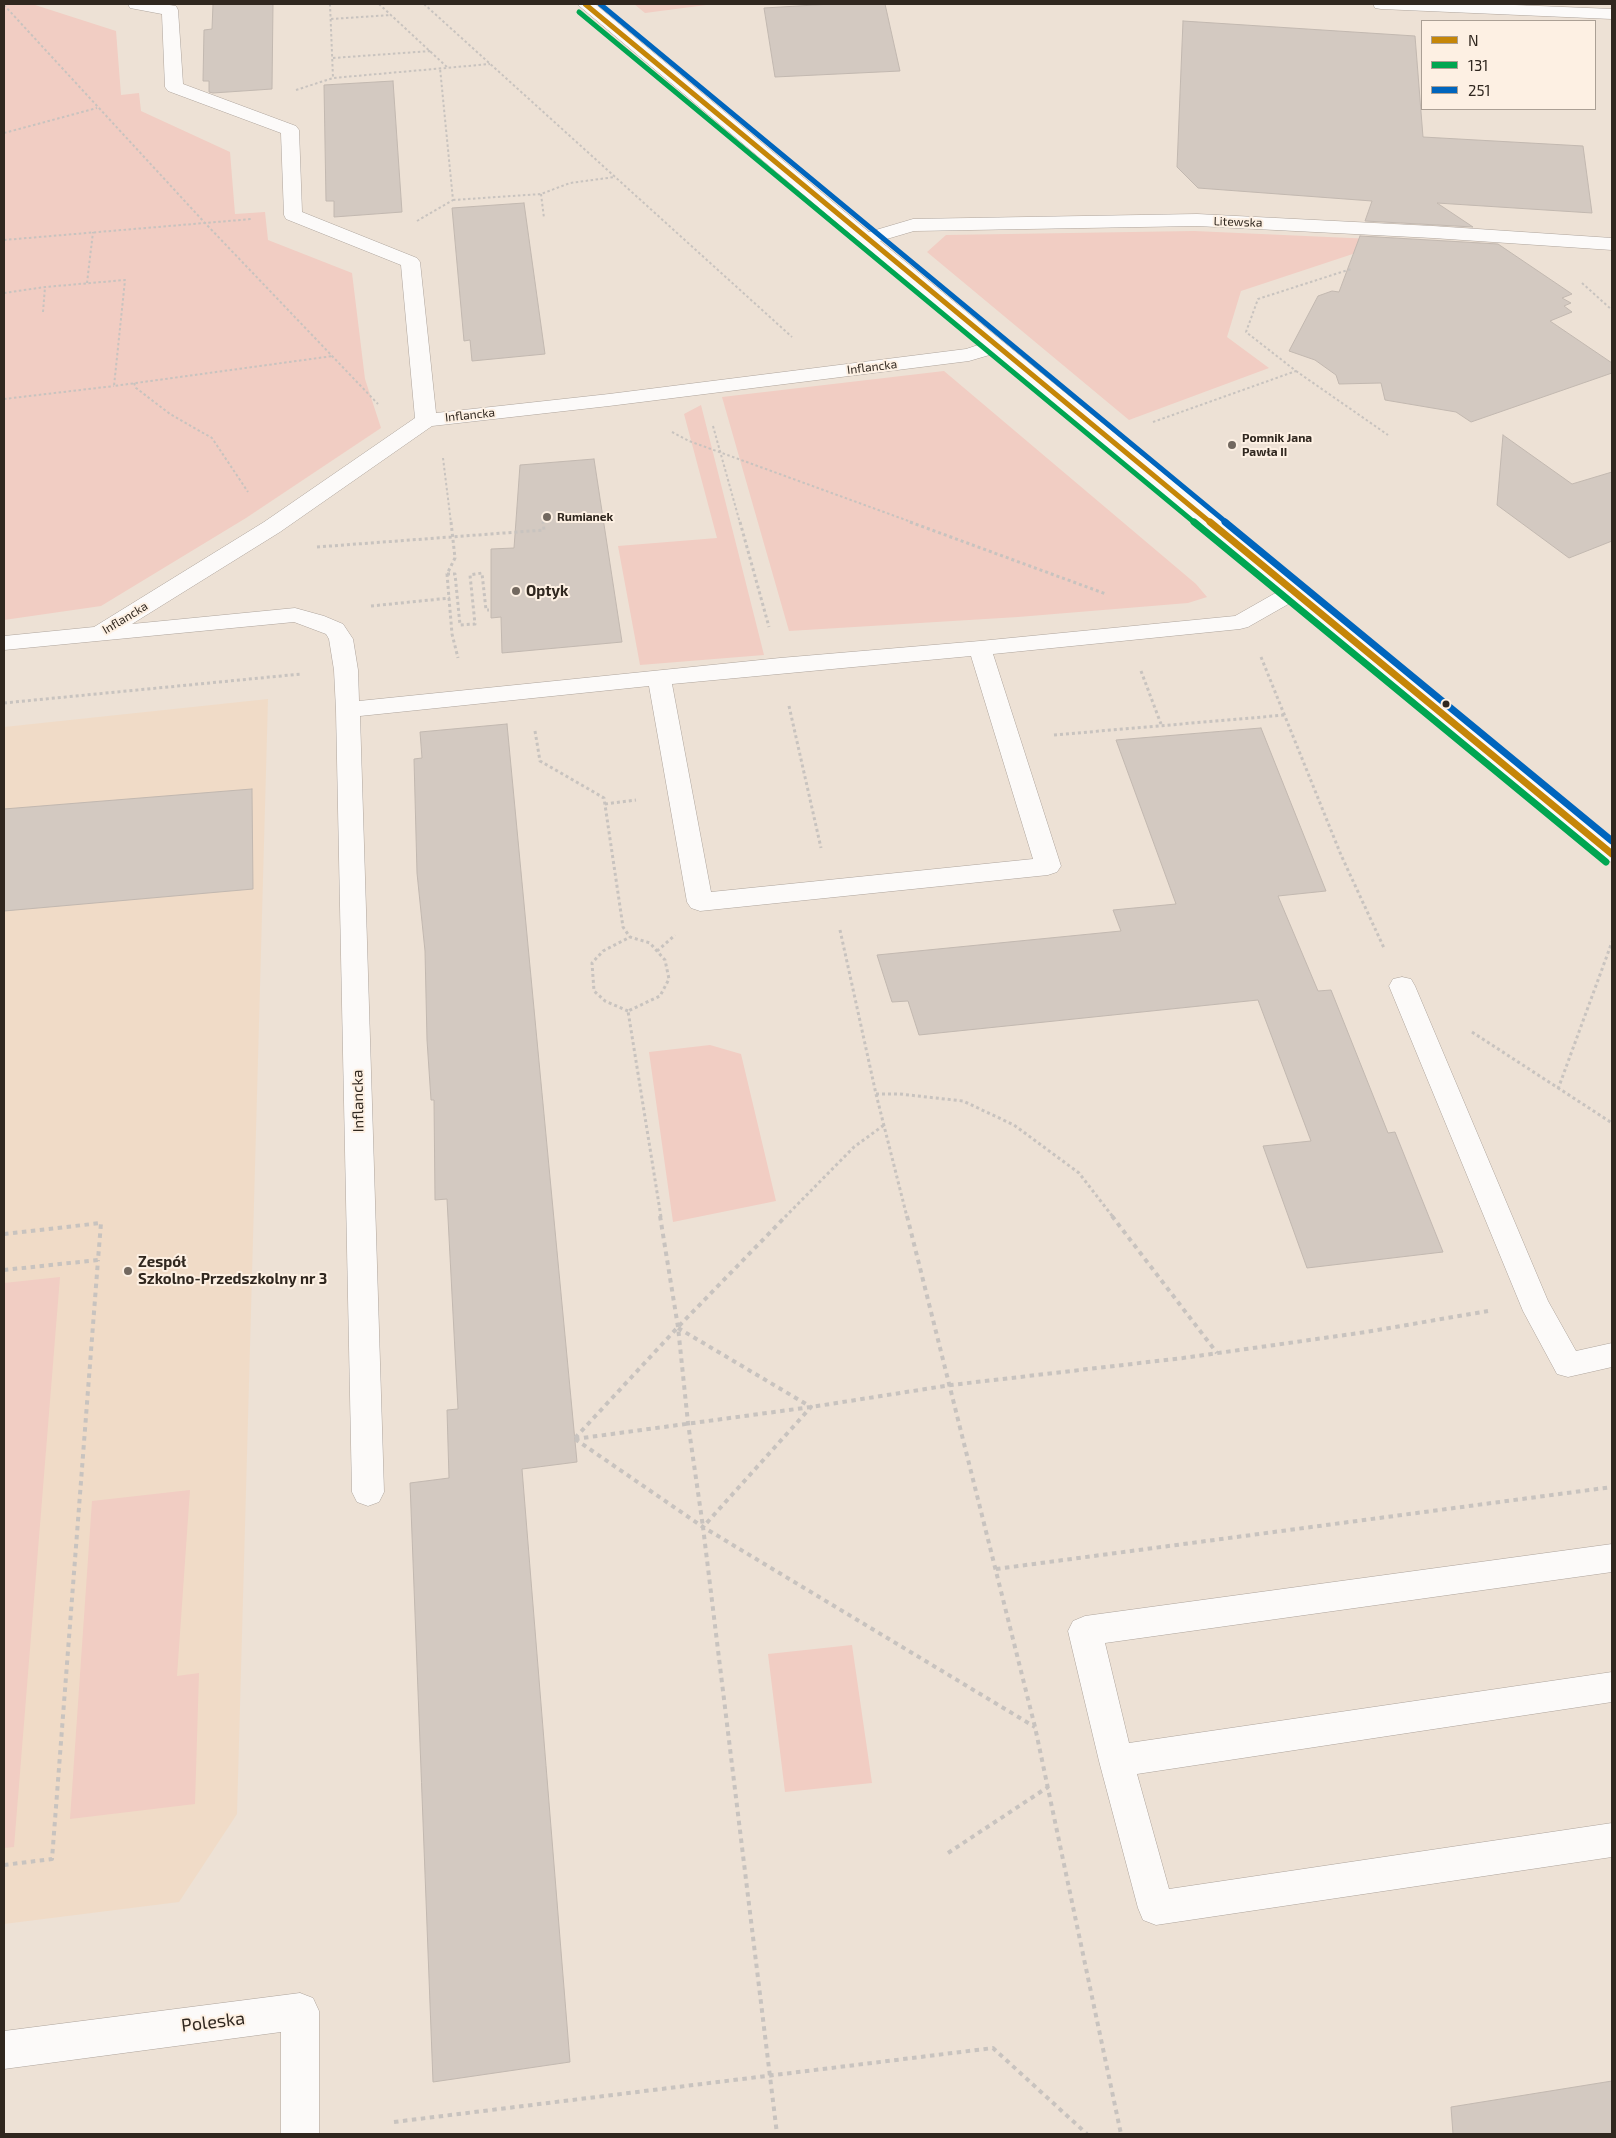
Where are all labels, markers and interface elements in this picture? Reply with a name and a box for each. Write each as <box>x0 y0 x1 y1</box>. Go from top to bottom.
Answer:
legend <box>1421 20 1596 110</box>
text: N <box>1468 31 1479 49</box>
text: 131 <box>1468 56 1488 74</box>
text: 251 <box>1468 81 1490 99</box>
street label: Litewska <box>1213 214 1263 230</box>
street label: Inflancka <box>846 357 898 377</box>
street label: Inflancka <box>444 405 496 425</box>
place label: Pomnik Jana Pawła II <box>1242 431 1312 459</box>
marker: Pomnik Jana Pawła II <box>1226 439 1238 451</box>
place label: Rumianek <box>557 510 613 524</box>
marker: Rumianek <box>541 511 553 523</box>
place label: Optyk <box>526 582 568 600</box>
marker: Optyk <box>510 585 522 597</box>
street label: Inflancka <box>100 599 150 637</box>
unlabelled marker <box>1441 699 1451 709</box>
street label: Inflancka <box>348 1069 368 1133</box>
place label: Zespół Szkolno-Przedszkolny nr 3 <box>138 1253 327 1288</box>
marker: Zespół Szkolno-Przedszkolny nr 3 <box>122 1265 134 1277</box>
street label: Poleska <box>180 2007 246 2037</box>

